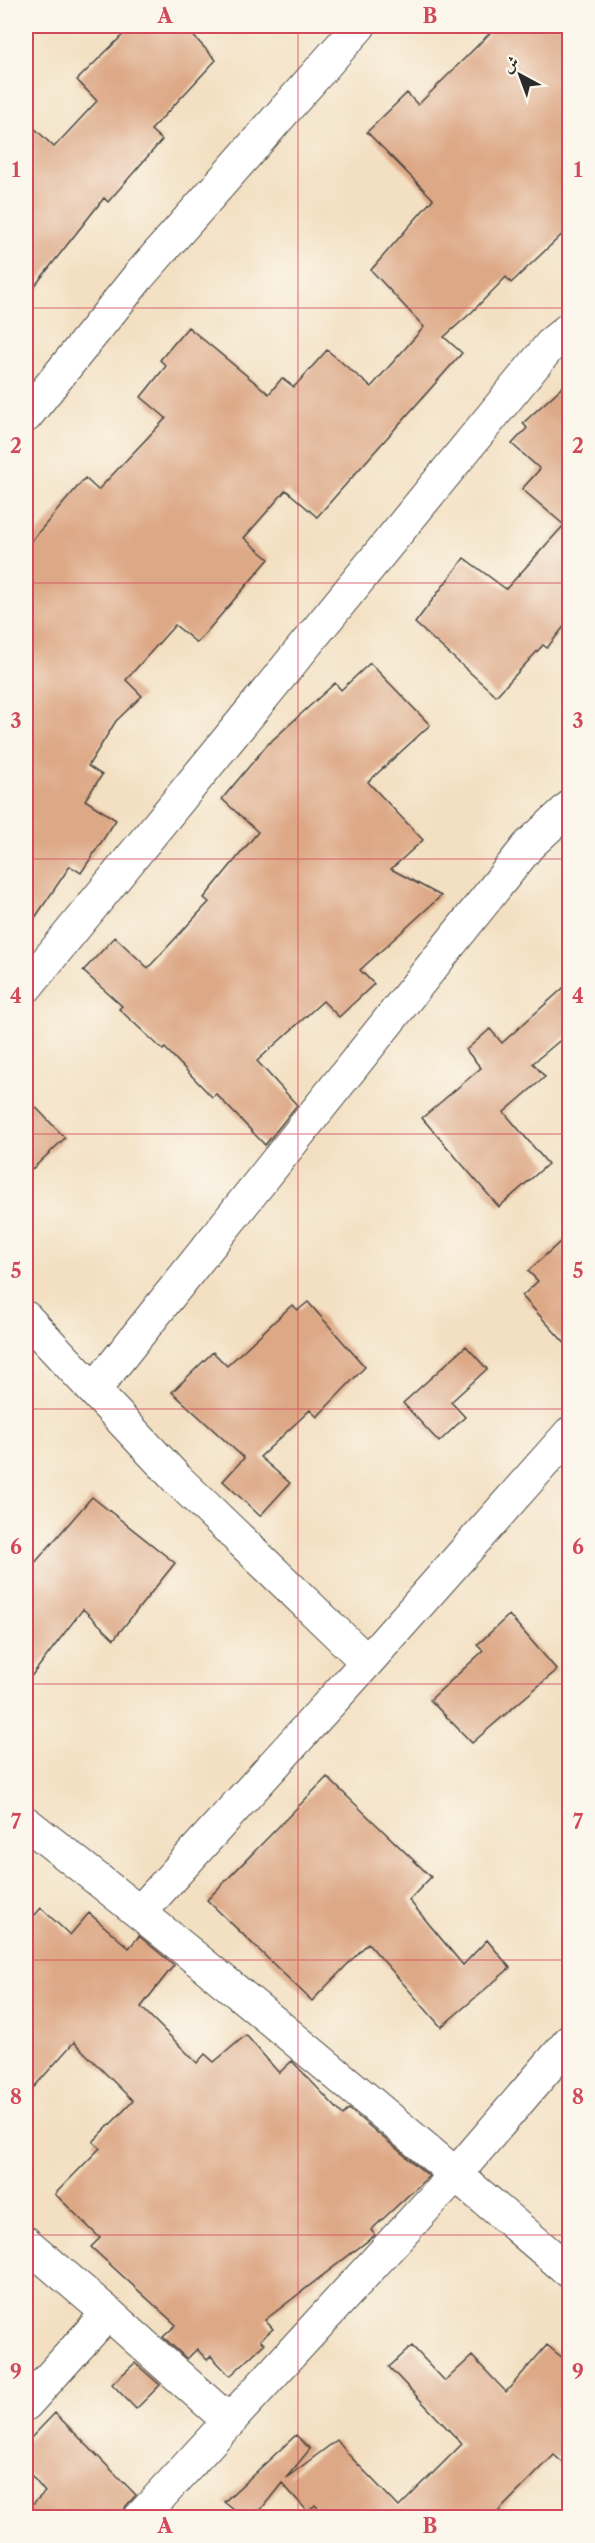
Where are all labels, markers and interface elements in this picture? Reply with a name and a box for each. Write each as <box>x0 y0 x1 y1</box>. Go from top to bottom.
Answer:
text: A <box>156 4 173 28</box>
text: B <box>423 4 438 28</box>
north arrow <box>490 45 550 105</box>
text: ش <box>498 51 523 76</box>
text: 1 <box>12 158 21 182</box>
text: 1 <box>574 158 583 182</box>
text: 2 <box>10 434 22 458</box>
text: 2 <box>572 434 584 458</box>
text: 3 <box>10 709 22 733</box>
text: 3 <box>572 709 584 733</box>
text: 4 <box>10 984 22 1008</box>
text: 4 <box>572 984 584 1008</box>
text: 5 <box>10 1259 22 1283</box>
text: 5 <box>572 1259 584 1283</box>
text: 6 <box>10 1535 22 1559</box>
text: 6 <box>572 1535 584 1559</box>
text: 7 <box>11 1810 22 1834</box>
text: 7 <box>573 1810 584 1834</box>
text: 8 <box>10 2085 22 2109</box>
text: 8 <box>572 2085 584 2109</box>
text: 9 <box>10 2360 22 2384</box>
text: 9 <box>572 2360 584 2384</box>
text: A <box>156 2514 173 2538</box>
text: B <box>423 2514 438 2538</box>

